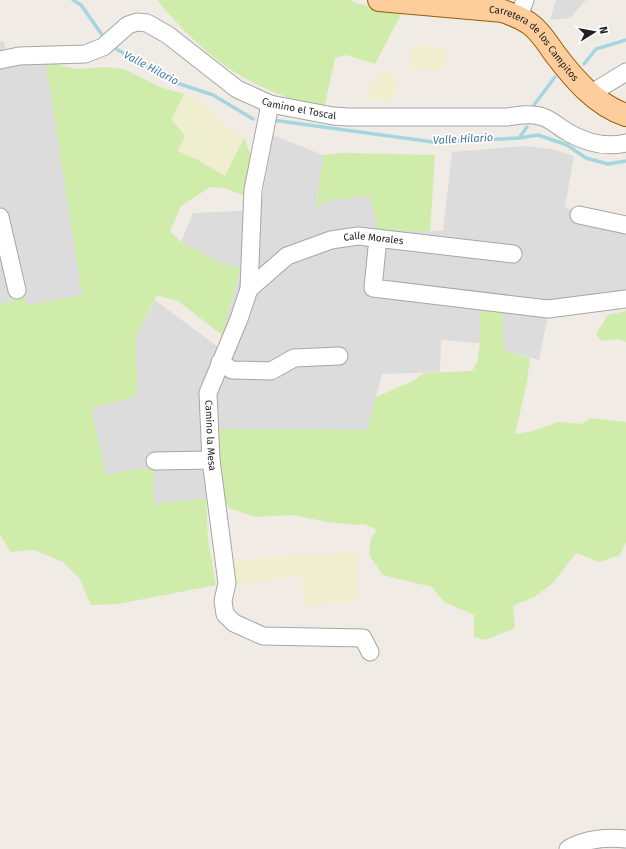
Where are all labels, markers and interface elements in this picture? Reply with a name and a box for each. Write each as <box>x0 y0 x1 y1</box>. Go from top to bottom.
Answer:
street label: Carretera de los Campitos <box>489 4 581 84</box>
north arrow <box>574 12 614 52</box>
text: N <box>596 25 610 35</box>
water label: Valle Hilario <box>121 48 181 88</box>
street label: Camino el Toscal <box>260 95 337 122</box>
water label: Valle Hilario <box>433 131 493 147</box>
street label: Calle Morales <box>343 230 404 247</box>
street label: Camino la Mesa <box>202 400 218 472</box>

